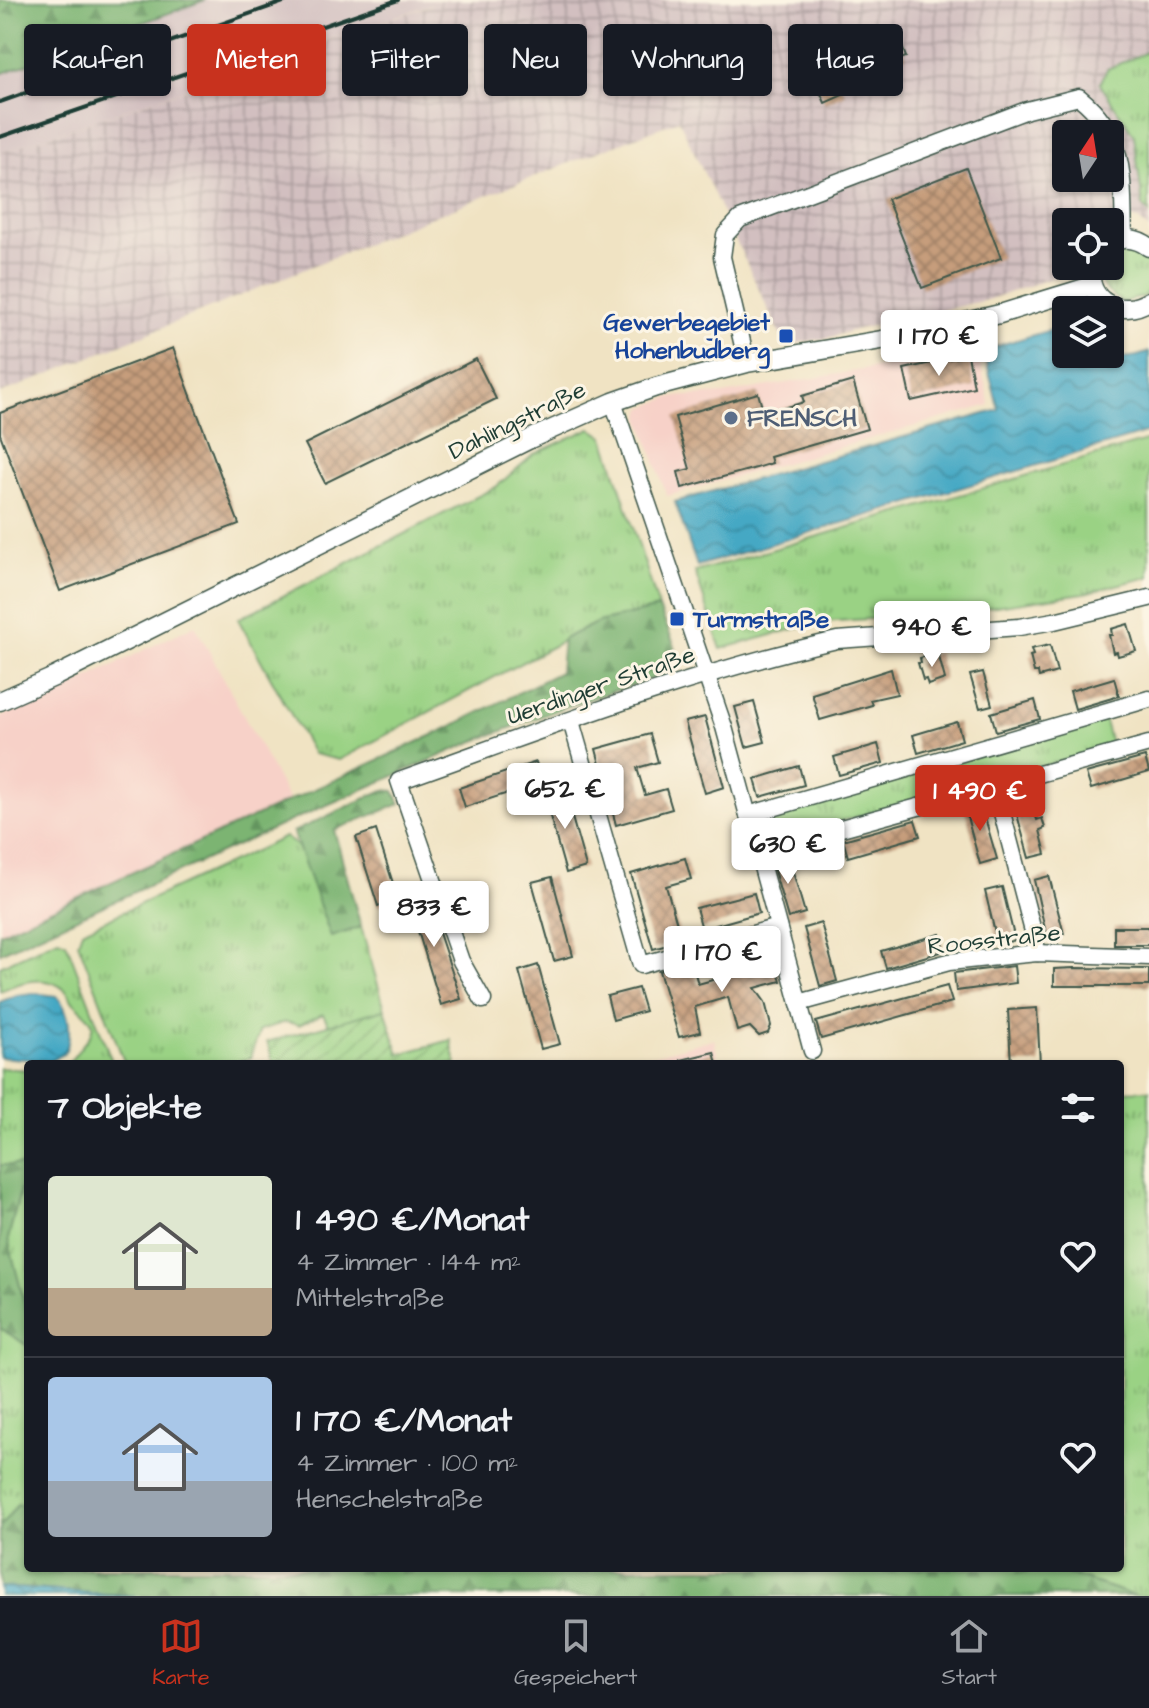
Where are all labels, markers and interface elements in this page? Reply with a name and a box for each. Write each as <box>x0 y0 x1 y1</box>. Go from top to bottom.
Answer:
chip: Kaufen <box>24 24 171 96</box>
chip: Mieten <box>187 24 326 96</box>
chip: Filter <box>342 24 468 96</box>
chip: Neu <box>484 24 587 96</box>
chip: Wohnung <box>603 24 772 96</box>
chip: Haus <box>788 24 903 96</box>
north arrow <box>1052 120 1124 192</box>
map controls <box>1052 120 1124 368</box>
button: locate <box>1052 208 1124 280</box>
button: layers <box>1052 296 1124 368</box>
place label: Gewerbegebiet Hohenbudberg <box>603 306 771 369</box>
pin: 1 170 € <box>865 310 1013 378</box>
text: 1 170 € <box>899 318 979 354</box>
marker: Gewerbegebiet Hohenbudberg <box>777 327 795 345</box>
street label: Dahlingstraße <box>443 373 592 470</box>
place label: FRENSCH <box>747 402 857 436</box>
marker: FRENSCH <box>722 409 740 427</box>
pin: 940 € <box>876 601 988 669</box>
place label: Turmstraße <box>692 603 829 637</box>
text: 940 € <box>892 609 972 645</box>
marker: Turmstraße <box>668 610 686 628</box>
street label: Uerdinger Straße <box>503 638 700 735</box>
pin: 652 € <box>509 763 621 831</box>
pin: 1 490 € <box>906 765 1054 833</box>
text: 652 € <box>525 771 605 807</box>
text: 1 490 € <box>933 773 1027 809</box>
pin: 630 € <box>732 818 844 886</box>
text: 630 € <box>749 826 827 862</box>
pin: 833 € <box>378 881 490 949</box>
text: 833 € <box>397 889 471 925</box>
street label: Roosstraße <box>926 916 1062 964</box>
pin: 1 170 € <box>648 926 796 994</box>
text: 1 170 € <box>682 934 762 970</box>
text: 7 Objekte <box>48 1084 202 1132</box>
icon: filters <box>1056 1086 1100 1130</box>
text: 1 490 €/Monat <box>296 1196 529 1244</box>
icon: home <box>112 1208 208 1304</box>
icon: heart <box>1056 1234 1100 1278</box>
text: 4 Zimmer · 144 m² <box>296 1244 521 1280</box>
text: Mittelstraße <box>296 1280 444 1316</box>
text: 1 170 €/Monat <box>296 1397 512 1445</box>
icon: home <box>112 1409 208 1505</box>
icon: heart <box>1056 1435 1100 1479</box>
text: 4 Zimmer · 100 m² <box>296 1445 518 1481</box>
text: Henschelstraße <box>296 1481 483 1517</box>
tab: Karte <box>152 1614 210 1693</box>
tab: Gespeichert <box>514 1614 637 1693</box>
tab: Start <box>942 1614 997 1693</box>

